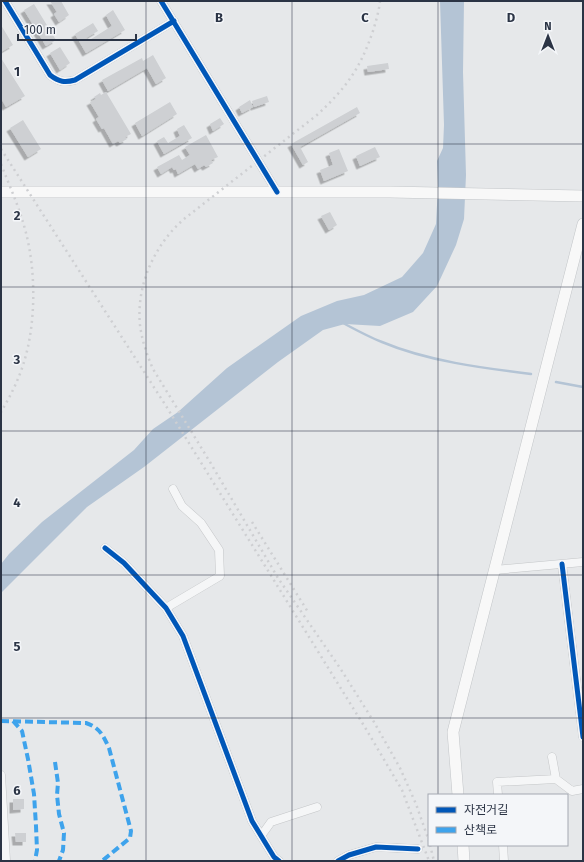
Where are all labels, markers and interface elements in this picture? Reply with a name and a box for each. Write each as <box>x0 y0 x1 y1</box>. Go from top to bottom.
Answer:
text: B <box>215 10 223 25</box>
text: C <box>361 10 369 25</box>
text: D <box>507 10 516 25</box>
scale bar <box>18 16 136 42</box>
north arrow <box>528 16 568 56</box>
text: N <box>544 20 552 33</box>
text: 100 m <box>24 23 56 37</box>
text: 1 <box>14 64 20 79</box>
text: 2 <box>14 208 21 223</box>
text: 3 <box>13 352 21 367</box>
text: 4 <box>13 495 21 510</box>
text: 5 <box>14 639 21 654</box>
text: 6 <box>13 783 21 798</box>
legend <box>428 794 568 846</box>
text: 자전거길 <box>464 803 508 817</box>
text: 산책로 <box>464 823 497 837</box>

